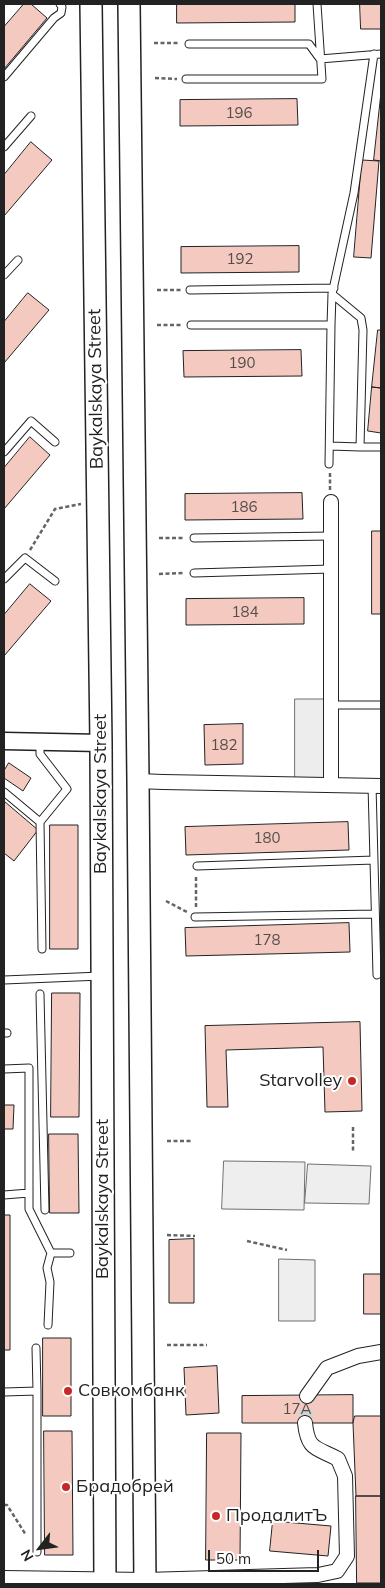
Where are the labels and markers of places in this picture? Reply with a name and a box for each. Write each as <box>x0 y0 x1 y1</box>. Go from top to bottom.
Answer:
place label: Starvolley <box>259 1070 342 1092</box>
marker: Starvolley <box>346 1075 358 1087</box>
place label: Совкомбанк <box>78 1380 185 1402</box>
marker: Совкомбанк <box>62 1385 74 1397</box>
place label: Брадобрей <box>76 1476 174 1498</box>
marker: Брадобрей <box>60 1481 72 1493</box>
place label: ПродалитЪ <box>226 1505 327 1527</box>
marker: ПродалитЪ <box>210 1510 222 1522</box>

